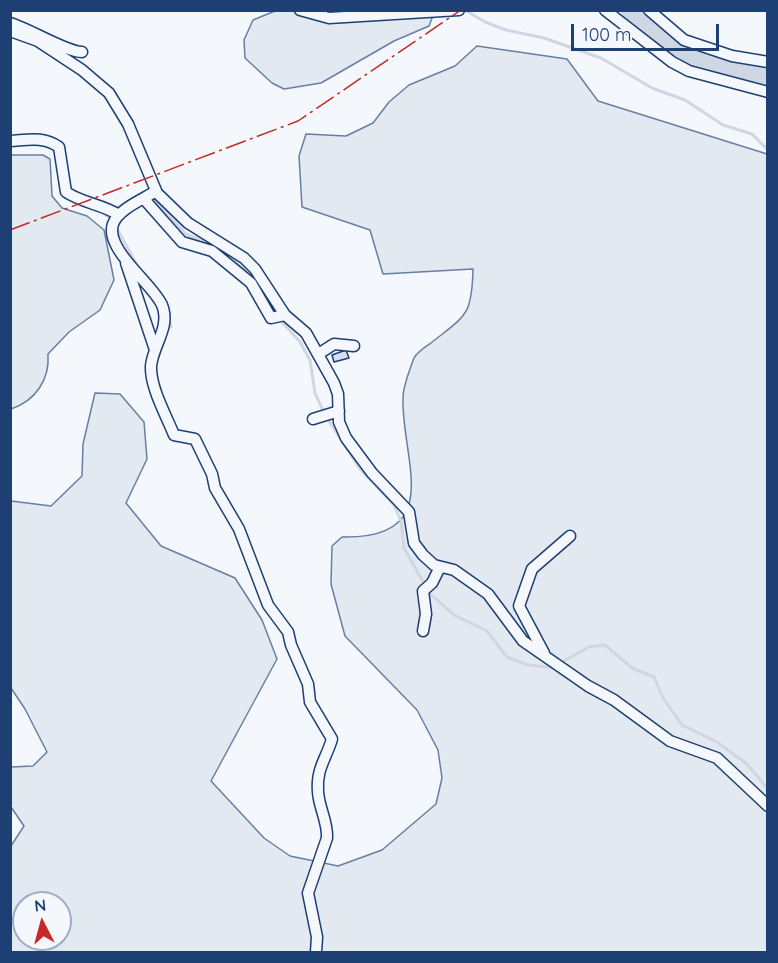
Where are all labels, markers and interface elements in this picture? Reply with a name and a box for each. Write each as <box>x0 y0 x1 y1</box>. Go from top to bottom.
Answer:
scale bar <box>574 12 722 50</box>
text: 100 m <box>582 23 631 46</box>
north arrow <box>12 891 72 951</box>
text: N <box>33 895 47 916</box>

